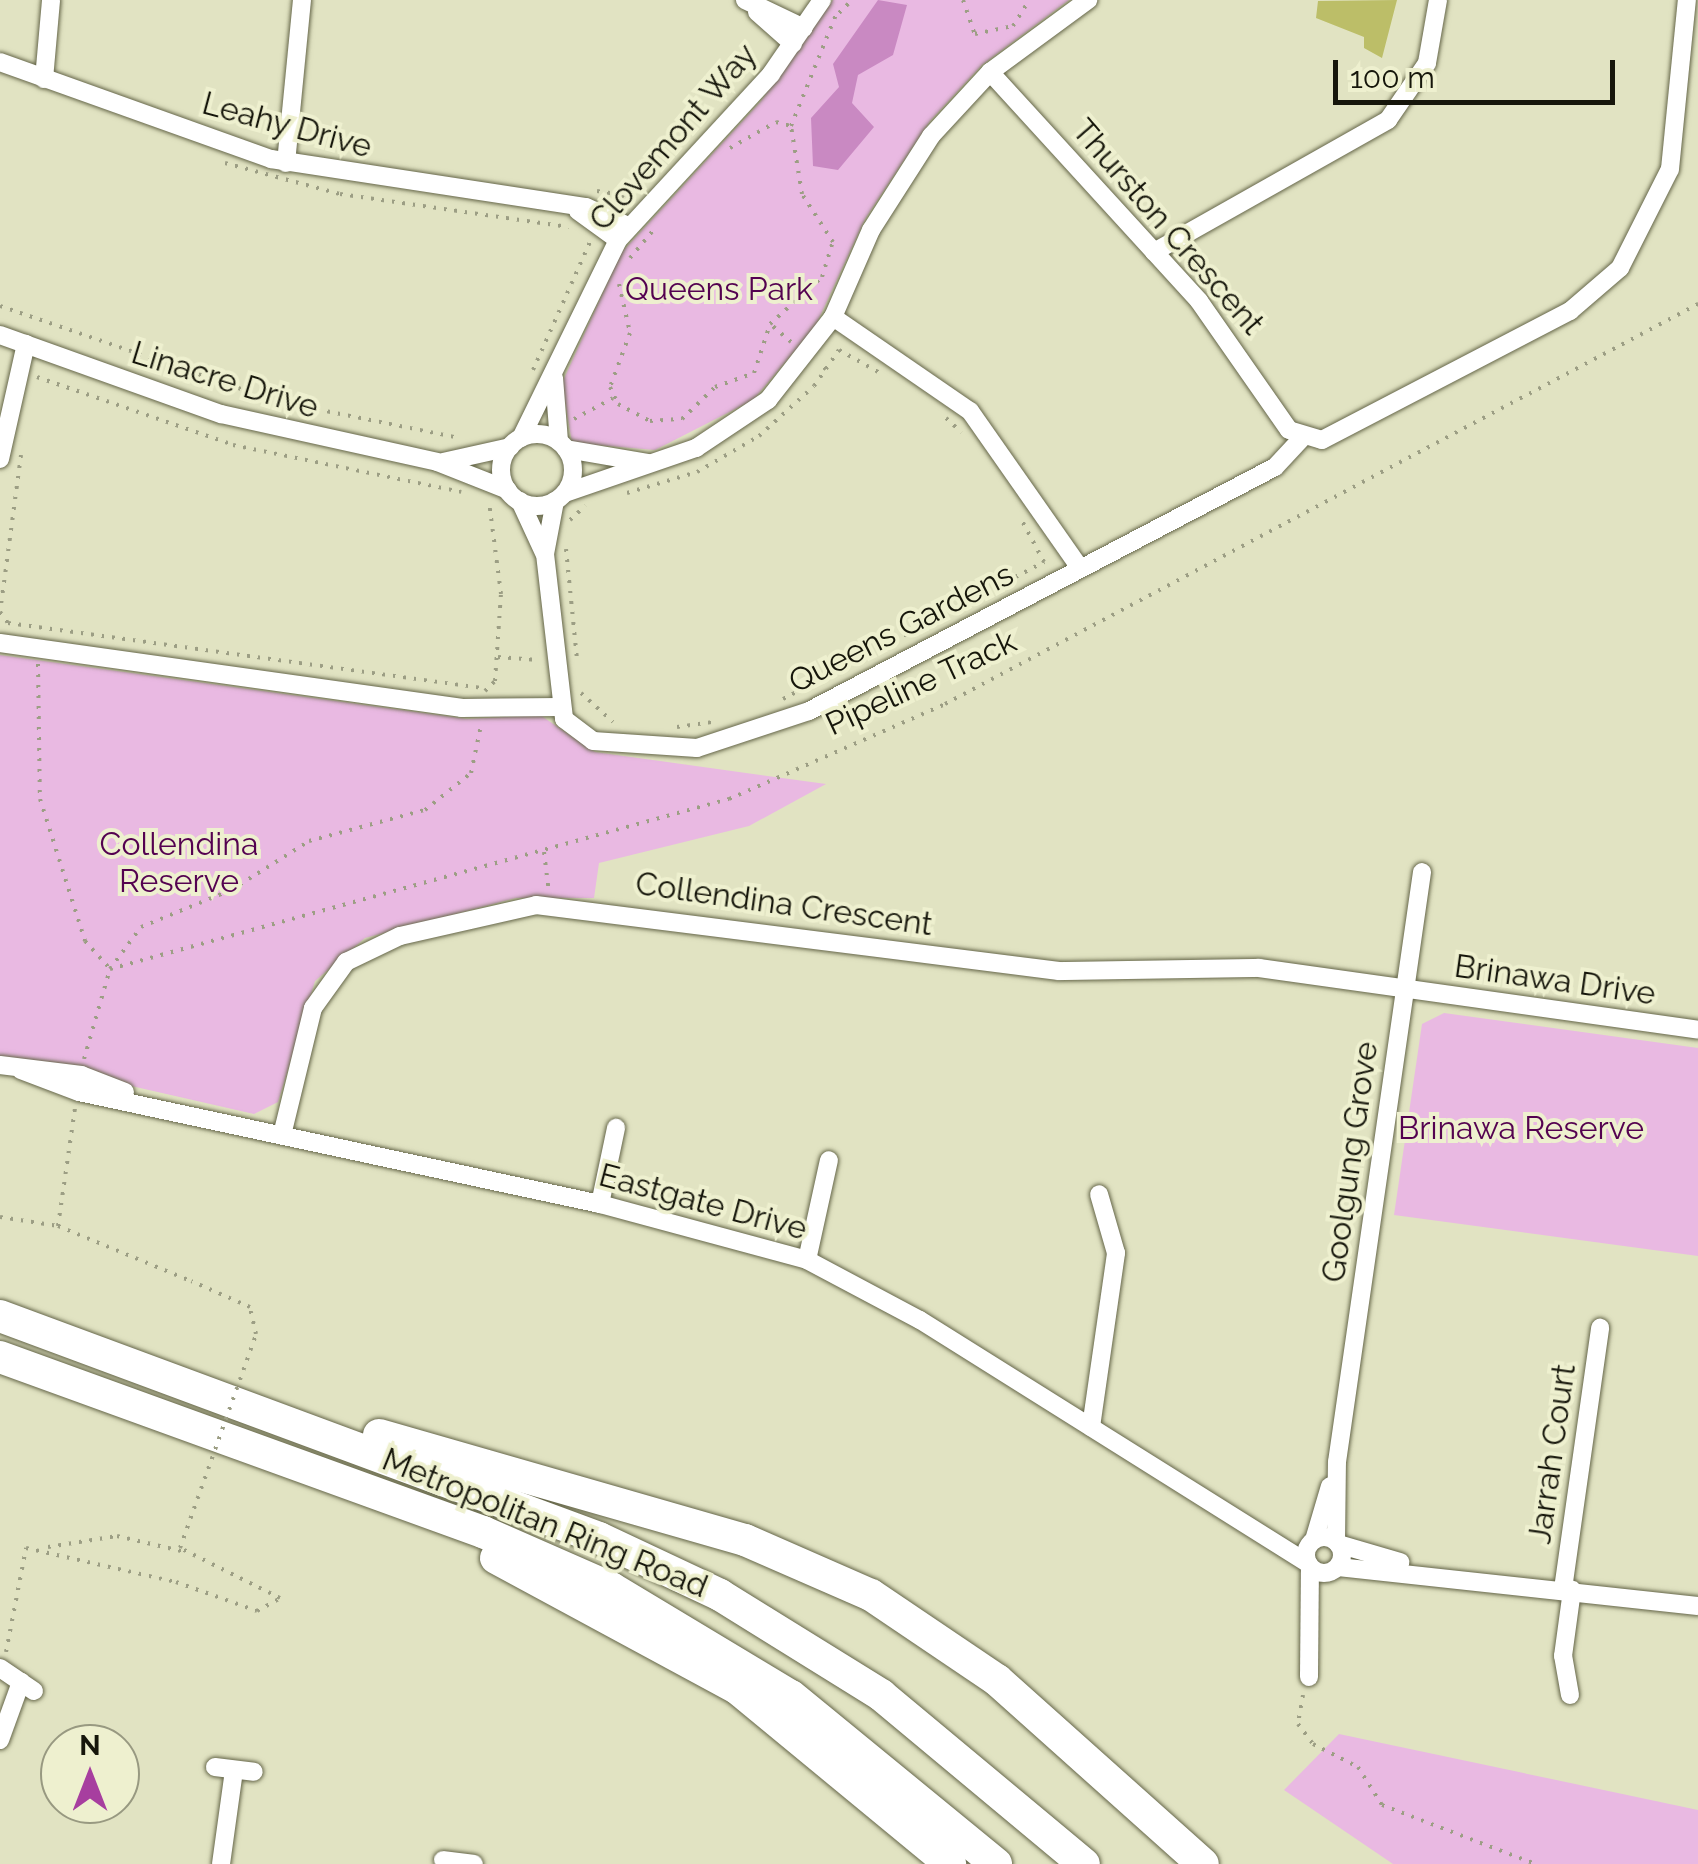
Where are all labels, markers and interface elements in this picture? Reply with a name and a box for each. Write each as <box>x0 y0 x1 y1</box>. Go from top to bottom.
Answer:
street label: Clovemont Way <box>581 35 765 239</box>
scale bar <box>1338 40 1620 102</box>
text: 100 m <box>1350 60 1435 95</box>
street label: Leahy Drive <box>198 84 376 166</box>
street label: Thurston Crescent <box>1064 112 1272 342</box>
park label: Queens Park <box>625 270 813 308</box>
street label: Linacre Drive <box>127 333 323 427</box>
street label: Queens Gardens <box>782 555 1020 701</box>
street label: Pipeline Track <box>819 622 1023 744</box>
park label: Collendina Reserve <box>100 826 258 901</box>
street label: Collendina Crescent <box>633 864 935 944</box>
street label: Brinawa Drive <box>1452 947 1658 1013</box>
street label: Goolgung Grove <box>1314 1039 1386 1285</box>
park label: Brinawa Reserve <box>1398 1109 1644 1147</box>
street label: Eastgate Drive <box>595 1156 811 1248</box>
street label: Jarrah Court <box>1520 1362 1584 1546</box>
street label: Metropolitan Ring Road <box>377 1440 713 1606</box>
north arrow <box>40 1724 140 1824</box>
text: N <box>79 1729 101 1762</box>

